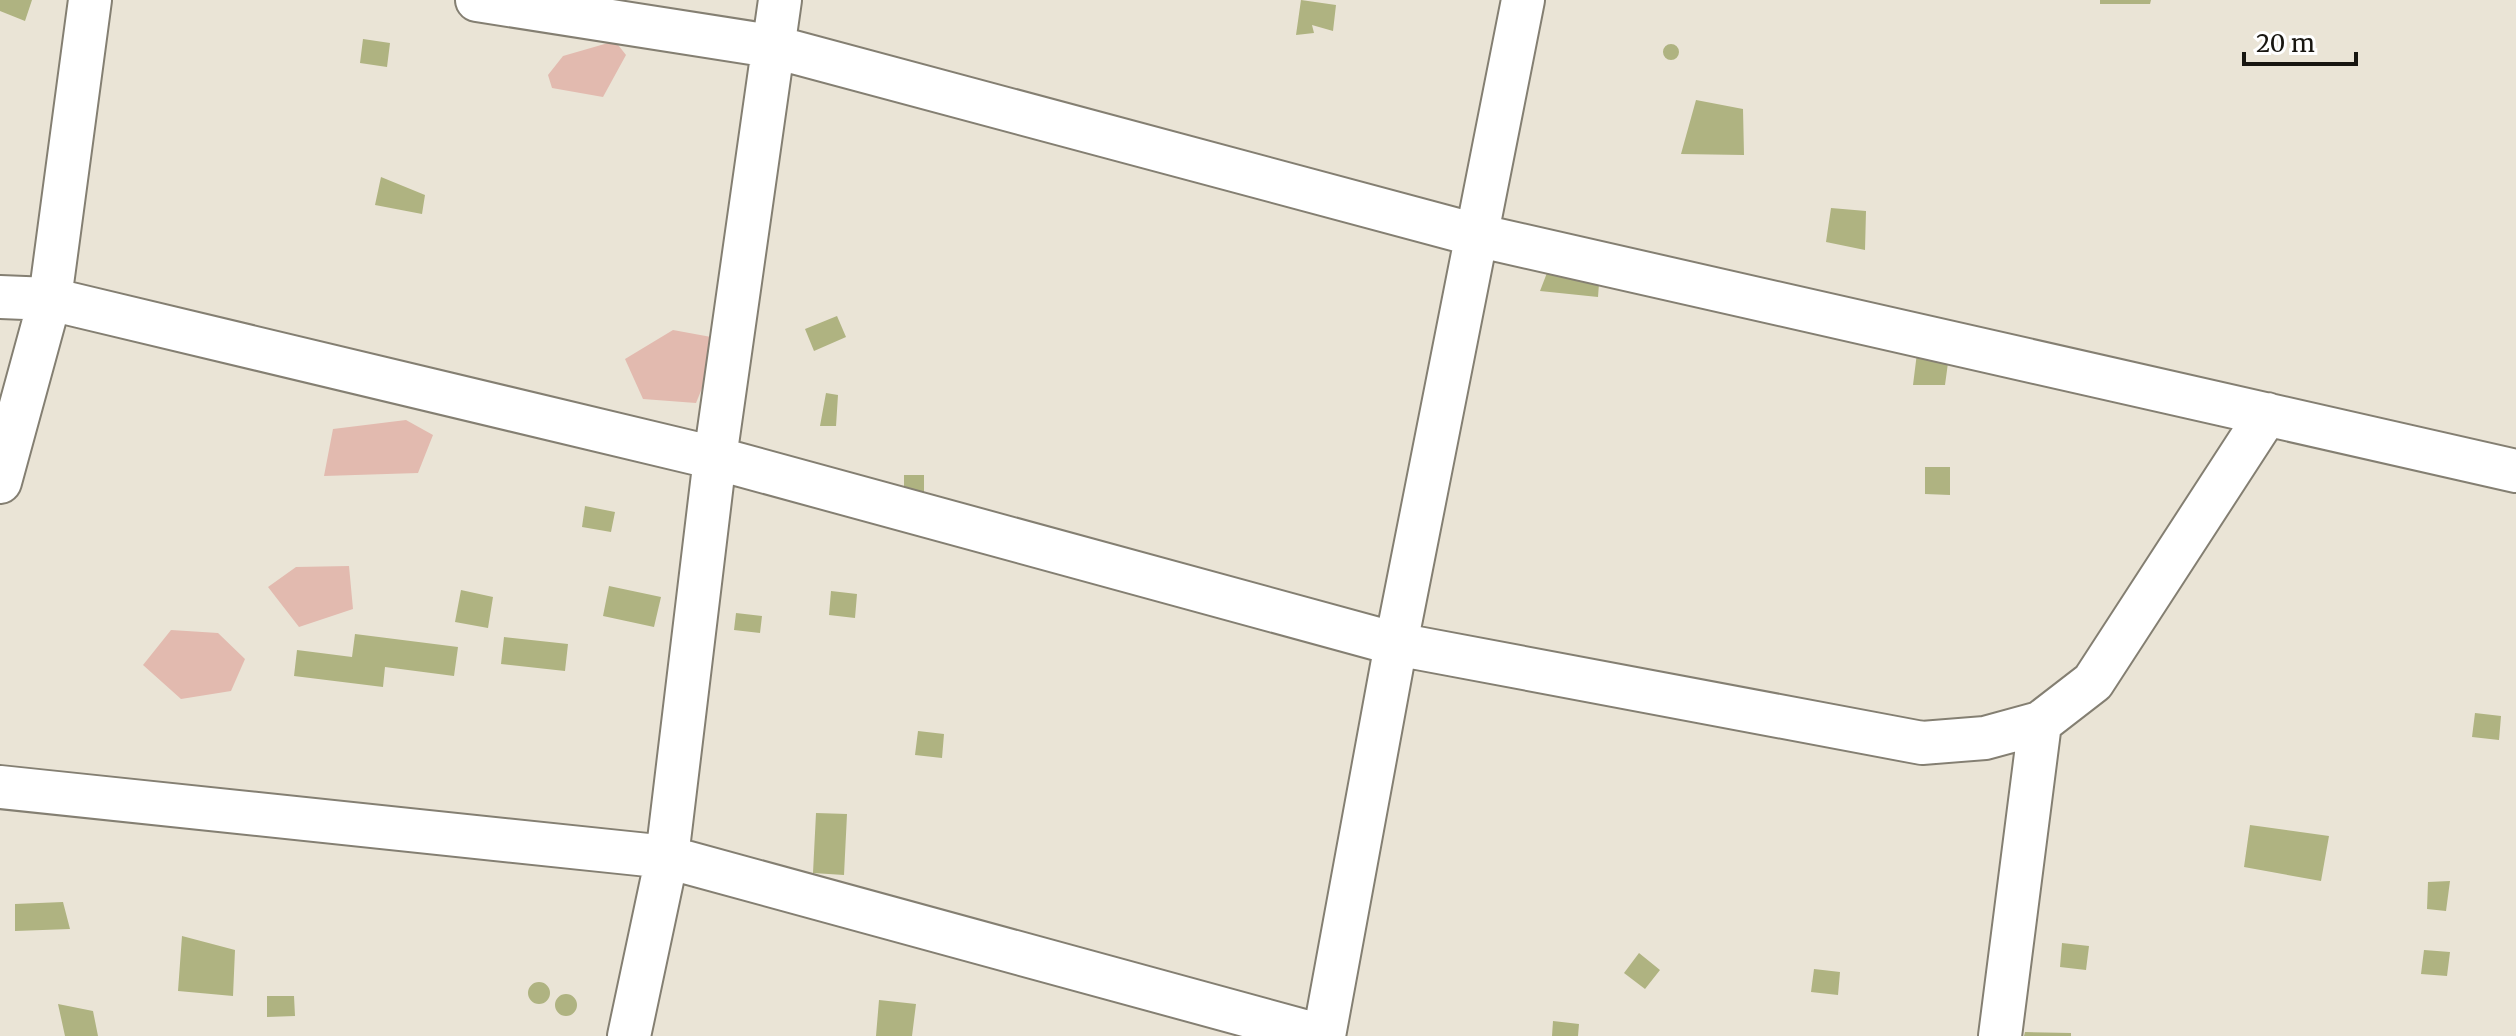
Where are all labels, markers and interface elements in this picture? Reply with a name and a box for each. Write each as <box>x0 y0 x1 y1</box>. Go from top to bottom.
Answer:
scale bar <box>2244 16 2356 66</box>
text: 20 m <box>2256 28 2315 59</box>

